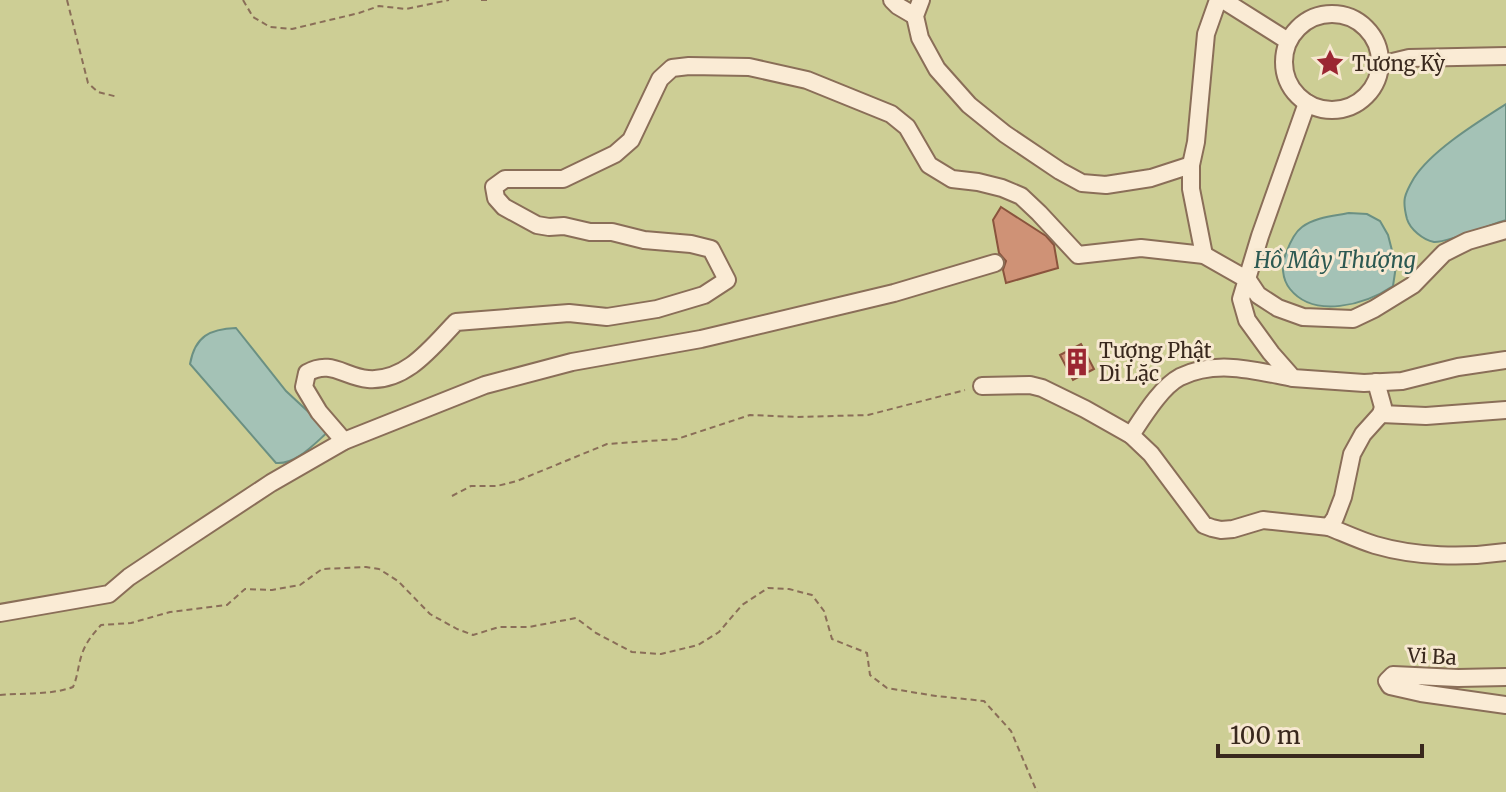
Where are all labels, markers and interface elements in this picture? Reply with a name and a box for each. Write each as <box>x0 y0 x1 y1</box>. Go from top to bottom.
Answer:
place icon: Tương Kỳ <box>1315 48 1345 78</box>
place label: Tương Kỳ <box>1352 51 1446 76</box>
water label: Hồ Mây Thượng <box>1253 246 1416 274</box>
place label: Tượng Phật Di Lặc <box>1099 338 1212 386</box>
building icon: Tượng Phật Di Lặc <box>1062 347 1092 377</box>
street label: Vi Ba <box>1406 642 1457 670</box>
scale bar <box>1218 708 1422 758</box>
text: 100 m <box>1230 720 1301 751</box>

